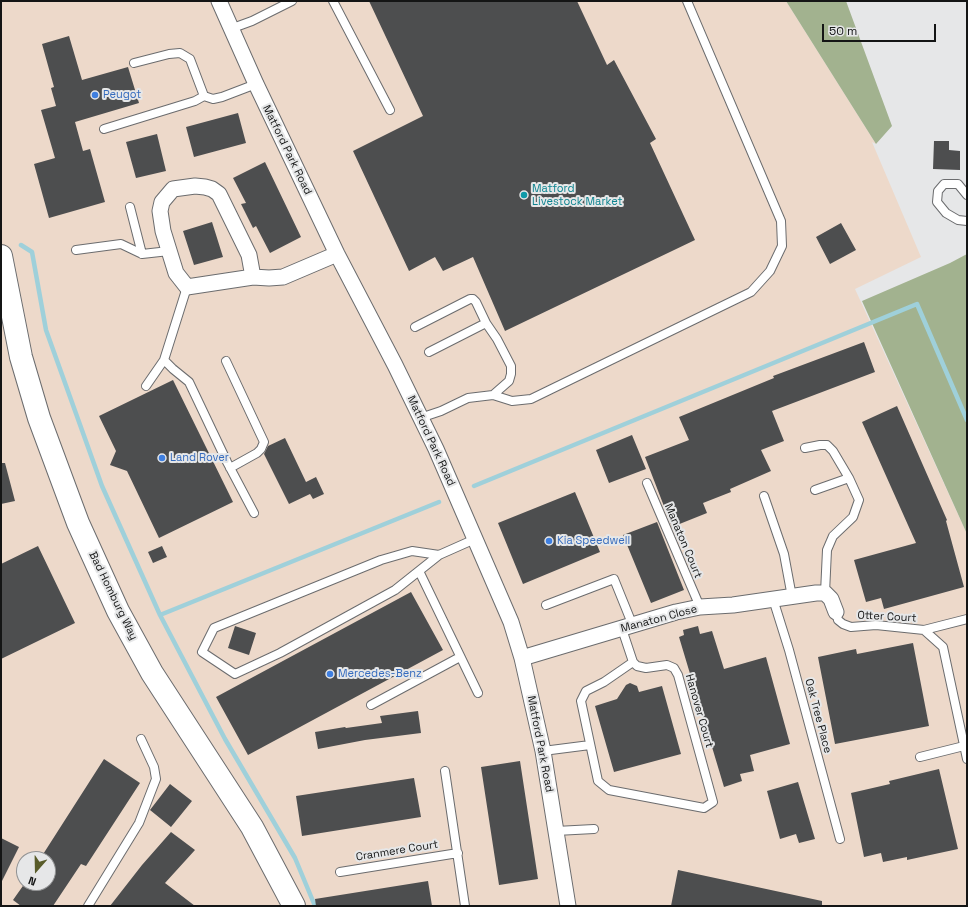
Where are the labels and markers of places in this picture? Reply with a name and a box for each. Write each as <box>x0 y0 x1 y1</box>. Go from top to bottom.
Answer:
place label: Peugot <box>103 88 141 102</box>
marker: Peugot <box>90 90 100 100</box>
place label: Matford Livestock Market <box>532 182 623 208</box>
marker: Matford Livestock Market <box>519 190 529 200</box>
place label: Land Rover <box>170 451 229 465</box>
marker: Land Rover <box>157 453 167 463</box>
place label: Kia Speedwell <box>557 534 630 548</box>
marker: Kia Speedwell <box>544 536 554 546</box>
place label: Mercedes-Benz <box>338 667 422 681</box>
marker: Mercedes-Benz <box>325 669 335 679</box>

